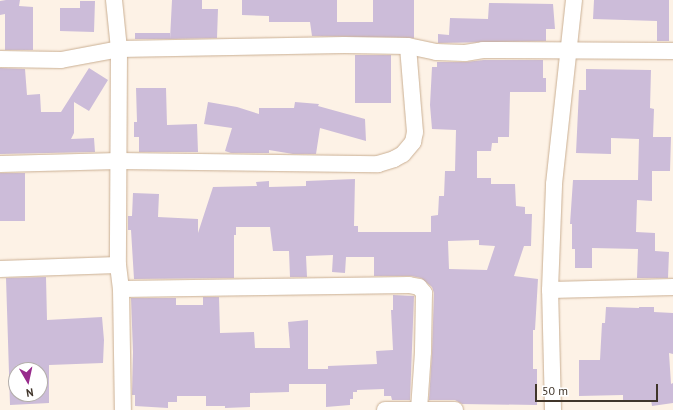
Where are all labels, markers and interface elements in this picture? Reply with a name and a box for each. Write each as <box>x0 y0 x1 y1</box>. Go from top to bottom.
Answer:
north arrow <box>8 362 48 402</box>
scale bar <box>537 376 660 402</box>
text: 50 m <box>542 383 568 398</box>
text: N <box>25 385 34 400</box>

